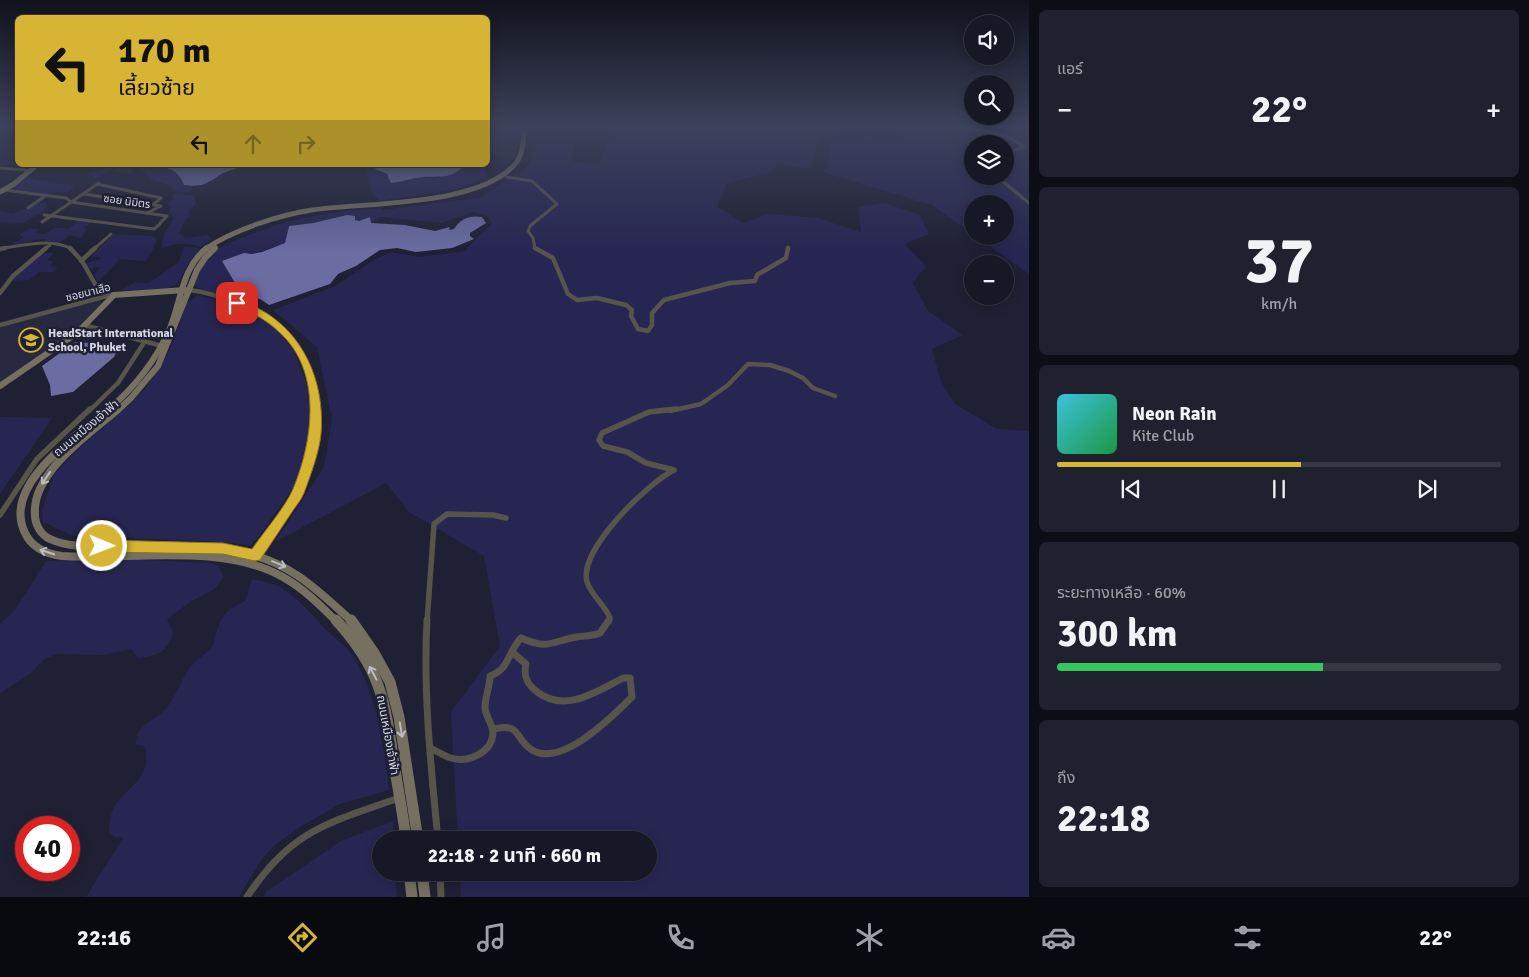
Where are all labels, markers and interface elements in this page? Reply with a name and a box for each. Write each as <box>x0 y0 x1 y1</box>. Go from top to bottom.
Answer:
map controls <box>964 15 1014 305</box>
button: sound <box>964 15 1014 65</box>
text: 170 m <box>118 29 211 72</box>
icon: left <box>35 35 100 100</box>
text: แอร์ <box>1057 59 1083 79</box>
text: เลี้ยวซ้าย <box>118 74 195 101</box>
button: search <box>964 75 1014 125</box>
text: 22° <box>1251 86 1307 133</box>
text: − <box>1057 93 1072 127</box>
text: + <box>1486 93 1501 127</box>
icon: left <box>186 130 214 158</box>
icon: ahead <box>239 130 267 158</box>
icon: right <box>292 130 320 158</box>
button: layers <box>964 135 1014 185</box>
street label: ซอย นิมิตร <box>103 192 151 211</box>
button: + <box>964 195 1014 245</box>
text: 37 <box>1244 221 1314 301</box>
button: − <box>964 255 1014 305</box>
street label: ซอยนาเสือ <box>64 281 112 304</box>
pin <box>216 282 258 324</box>
icon: arrive <box>223 289 251 317</box>
text: km/h <box>1261 294 1297 314</box>
place label: HeadStart International School, Phuket <box>48 326 174 355</box>
school or university icon: HeadStart International School, Phuket <box>18 327 44 353</box>
street label: ถนนเหมืองเจ้าฟ้า <box>51 397 122 460</box>
text: Neon Rain <box>1132 402 1217 426</box>
text: Kite Club <box>1132 426 1194 446</box>
one-way arrow <box>41 471 51 485</box>
icon: previous <box>1117 475 1145 503</box>
icon: pause <box>1265 475 1293 503</box>
icon: next <box>1413 475 1441 503</box>
position arrow <box>75 519 127 571</box>
one-way arrow <box>40 547 56 556</box>
one-way arrow <box>270 560 286 569</box>
text: ระยะทางเหลือ · 60% <box>1057 583 1186 603</box>
text: 300 km <box>1057 610 1178 657</box>
one-way arrow <box>368 665 378 680</box>
street label: ถนนเหมืองเจ้าฟ้า <box>373 694 402 776</box>
one-way arrow <box>397 722 407 738</box>
text: ถึง <box>1057 768 1075 788</box>
text: 22:18 <box>1057 795 1150 842</box>
speed limit sign: 40 <box>15 816 80 881</box>
text: 22:18 · 2 นาที · 660 m <box>428 844 601 868</box>
icon: directions <box>285 920 320 955</box>
icon: music <box>474 920 509 955</box>
icon: phone <box>663 920 698 955</box>
icon: climate <box>852 920 887 955</box>
icon: car <box>1041 920 1076 955</box>
icon: filters <box>1230 920 1265 955</box>
text: 22:16 <box>77 924 131 951</box>
text: 22° <box>1419 924 1452 951</box>

